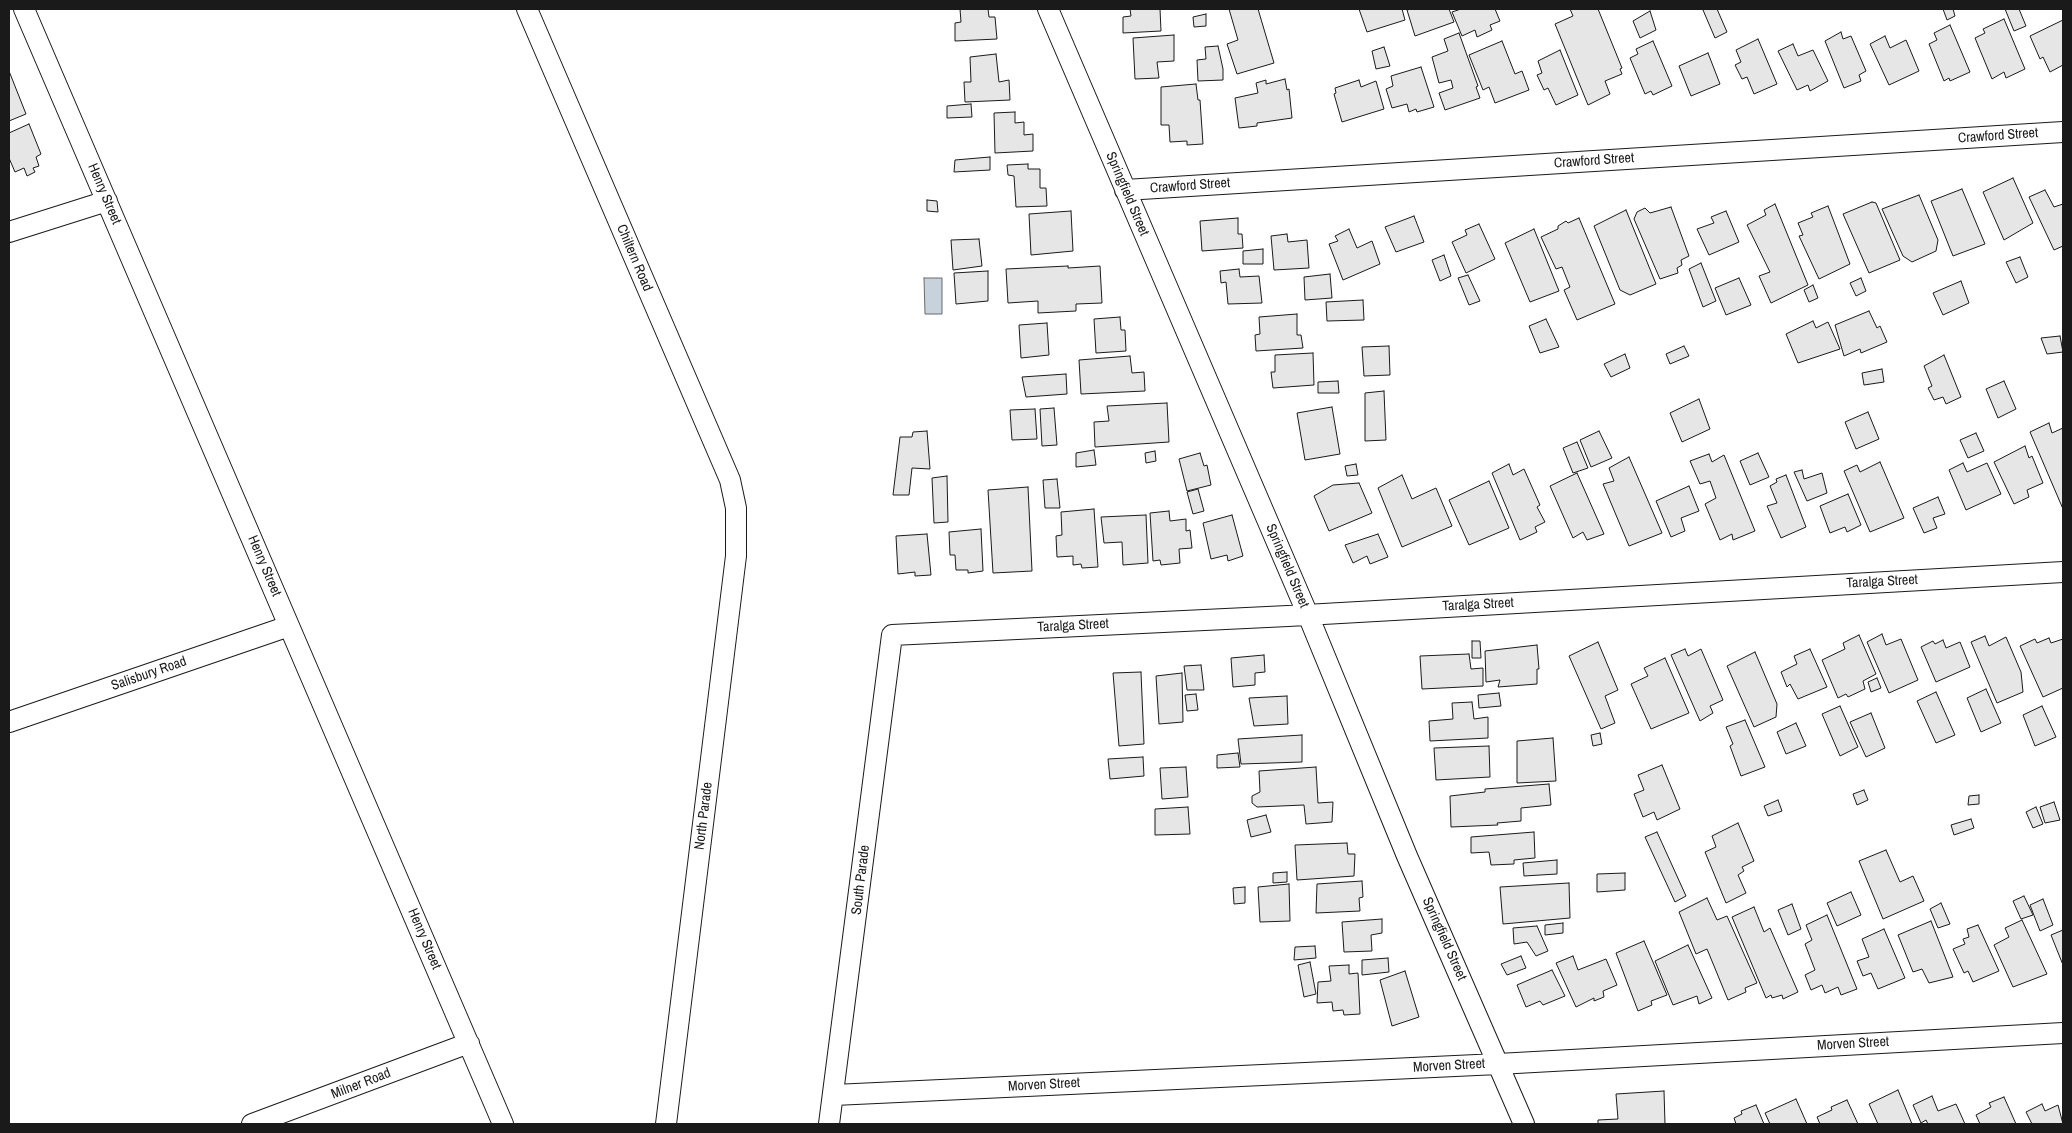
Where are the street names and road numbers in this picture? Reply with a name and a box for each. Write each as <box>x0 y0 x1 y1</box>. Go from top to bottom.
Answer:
street label: Crawford Street <box>1957 125 2039 147</box>
street label: Springfield Street <box>1102 150 1152 238</box>
street label: Crawford Street <box>1553 150 1635 172</box>
street label: Henry Street <box>84 161 124 227</box>
street label: Crawford Street <box>1149 175 1231 197</box>
street label: Chiltern Road <box>612 222 656 294</box>
street label: Springfield Street <box>1262 522 1312 610</box>
street label: Henry Street <box>244 533 284 599</box>
street label: Taralga Street <box>1846 572 1918 592</box>
street label: Taralga Street <box>1442 595 1514 615</box>
street label: Taralga Street <box>1037 616 1109 636</box>
street label: Salisbury Road <box>109 653 189 695</box>
street label: North Parade <box>692 781 716 851</box>
street label: South Parade <box>848 844 874 916</box>
street label: Springfield Street <box>1418 895 1470 983</box>
street label: Henry Street <box>404 906 444 972</box>
street label: Morven Street <box>1817 1034 1889 1054</box>
street label: Morven Street <box>1413 1056 1485 1076</box>
street label: Milner Road <box>329 1065 393 1103</box>
street label: Morven Street <box>1008 1075 1080 1095</box>

